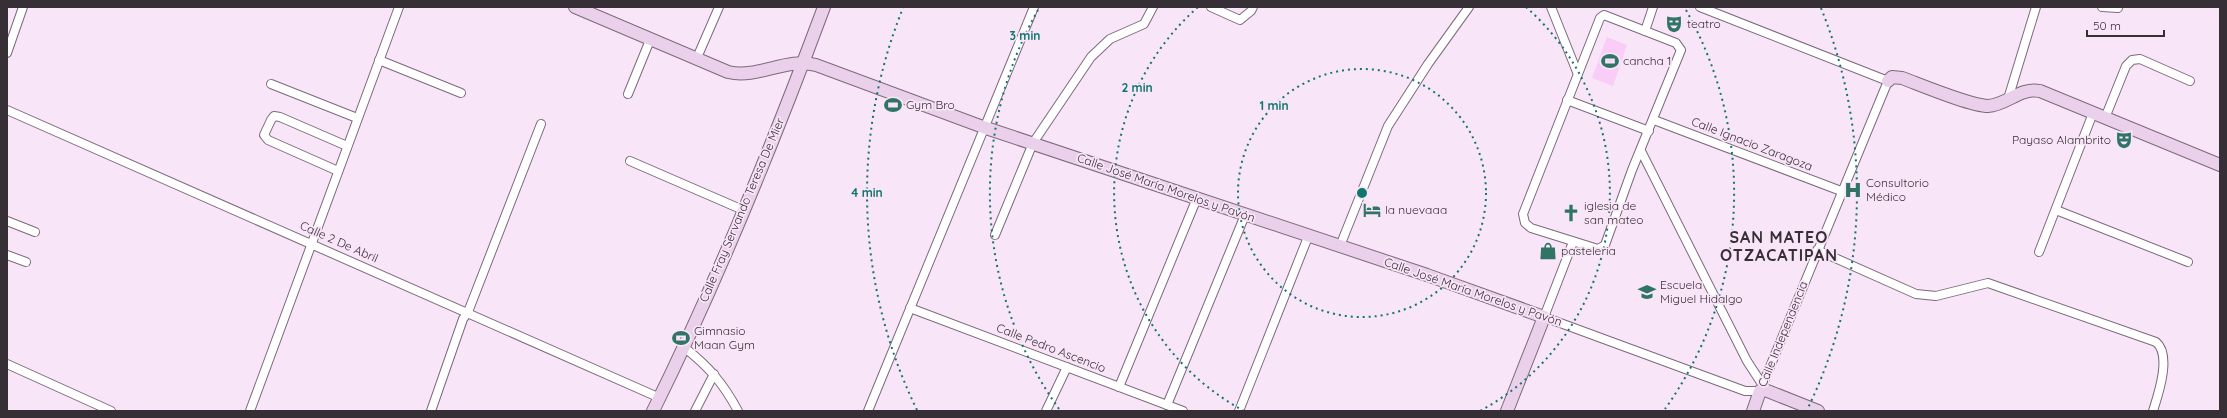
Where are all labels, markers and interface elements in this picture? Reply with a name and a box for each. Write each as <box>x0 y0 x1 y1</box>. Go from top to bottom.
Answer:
scale bar <box>2087 12 2164 38</box>
theatre icon: teatro <box>1664 14 1684 34</box>
place label: teatro <box>1687 16 1721 31</box>
text: 50 m <box>2093 18 2121 33</box>
text: 3 min <box>1010 28 1040 43</box>
sports icon: cancha 1 <box>1600 51 1620 71</box>
place label: cancha 1 <box>1623 53 1671 68</box>
text: 2 min <box>1121 80 1153 95</box>
sports icon: Gym Bro <box>883 95 903 115</box>
place label: Gym Bro <box>906 97 955 112</box>
text: 1 min <box>1259 98 1289 113</box>
street label: Calle Ignacio Zaragoza <box>1689 113 1815 174</box>
street label: Calle Fray Servando Teresa De Mier <box>696 115 787 304</box>
theatre icon: Payaso Alambrito <box>2114 130 2134 150</box>
place label: Payaso Alambrito <box>2012 132 2111 147</box>
street label: Calle José María Morelos y Pavón <box>1075 150 1257 225</box>
place label: Consultorio Médico <box>1866 175 1929 204</box>
hospital icon: Consultorio Médico <box>1843 180 1863 200</box>
text: 4 min <box>851 185 883 200</box>
centre of rings <box>1355 186 1369 200</box>
place label: iglesia de san mateo <box>1584 198 1643 227</box>
hotel icon: la nuevaaa <box>1362 200 1382 220</box>
place label: la nuevaaa <box>1385 202 1447 217</box>
church icon: iglesia de san mateo <box>1561 203 1581 223</box>
street label: Calle 2 De Abril <box>298 218 381 266</box>
district label: SAN MATEO OTZACATIPAN <box>1720 227 1838 265</box>
shop icon: pasteleria <box>1538 241 1558 261</box>
place label: pasteleria <box>1561 243 1616 258</box>
street label: Calle José María Morelos y Pavón <box>1382 254 1564 329</box>
place label: Escuela Miguel Hidalgo <box>1660 277 1742 306</box>
street label: Calle Independencia <box>1754 279 1811 389</box>
school or university icon: Escuela Miguel Hidalgo <box>1637 282 1657 302</box>
street label: Calle Pedro Ascencio <box>994 320 1108 375</box>
place label: Gimnasio Maan Gym <box>694 323 755 352</box>
sports icon: Gimnasio Maan Gym <box>671 328 691 348</box>

